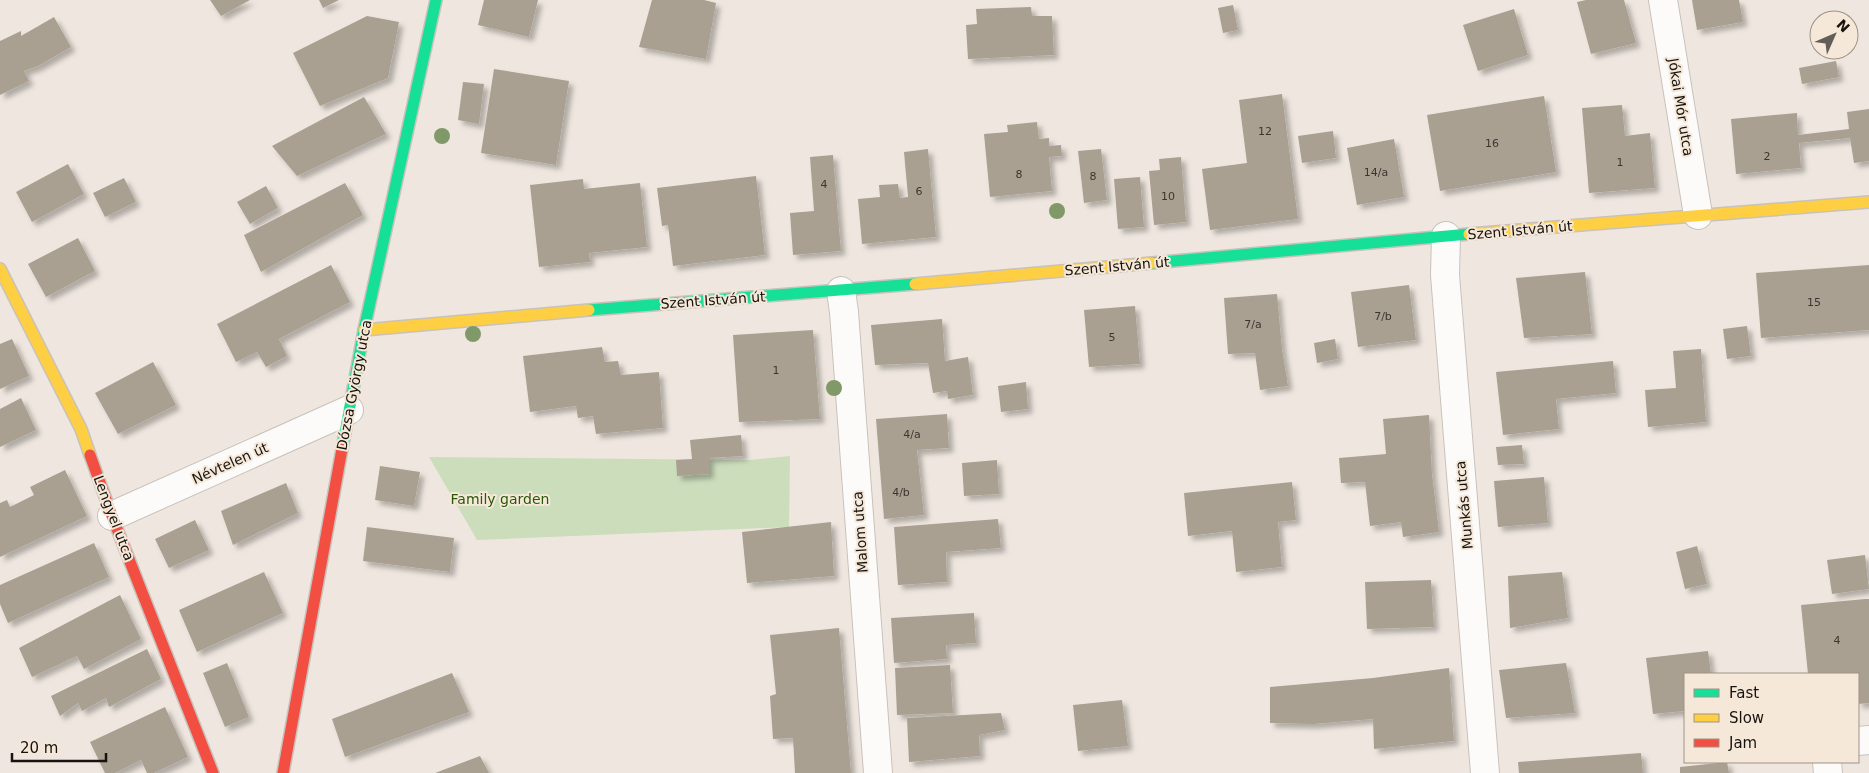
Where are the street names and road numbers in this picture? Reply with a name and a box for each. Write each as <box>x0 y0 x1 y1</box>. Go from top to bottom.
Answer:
street label: Jókai Mór utca <box>1665 56 1697 157</box>
street label: Szent István út <box>1467 217 1574 243</box>
street label: Szent István út <box>1064 253 1171 279</box>
street label: Szent István út <box>660 288 767 312</box>
street label: Dózsa György utca <box>334 318 374 452</box>
street label: Névtelen út <box>189 439 271 487</box>
street label: Munkás utca <box>1452 460 1476 550</box>
street label: Lengyel utca <box>90 473 138 563</box>
street label: Malom utca <box>849 491 871 573</box>

